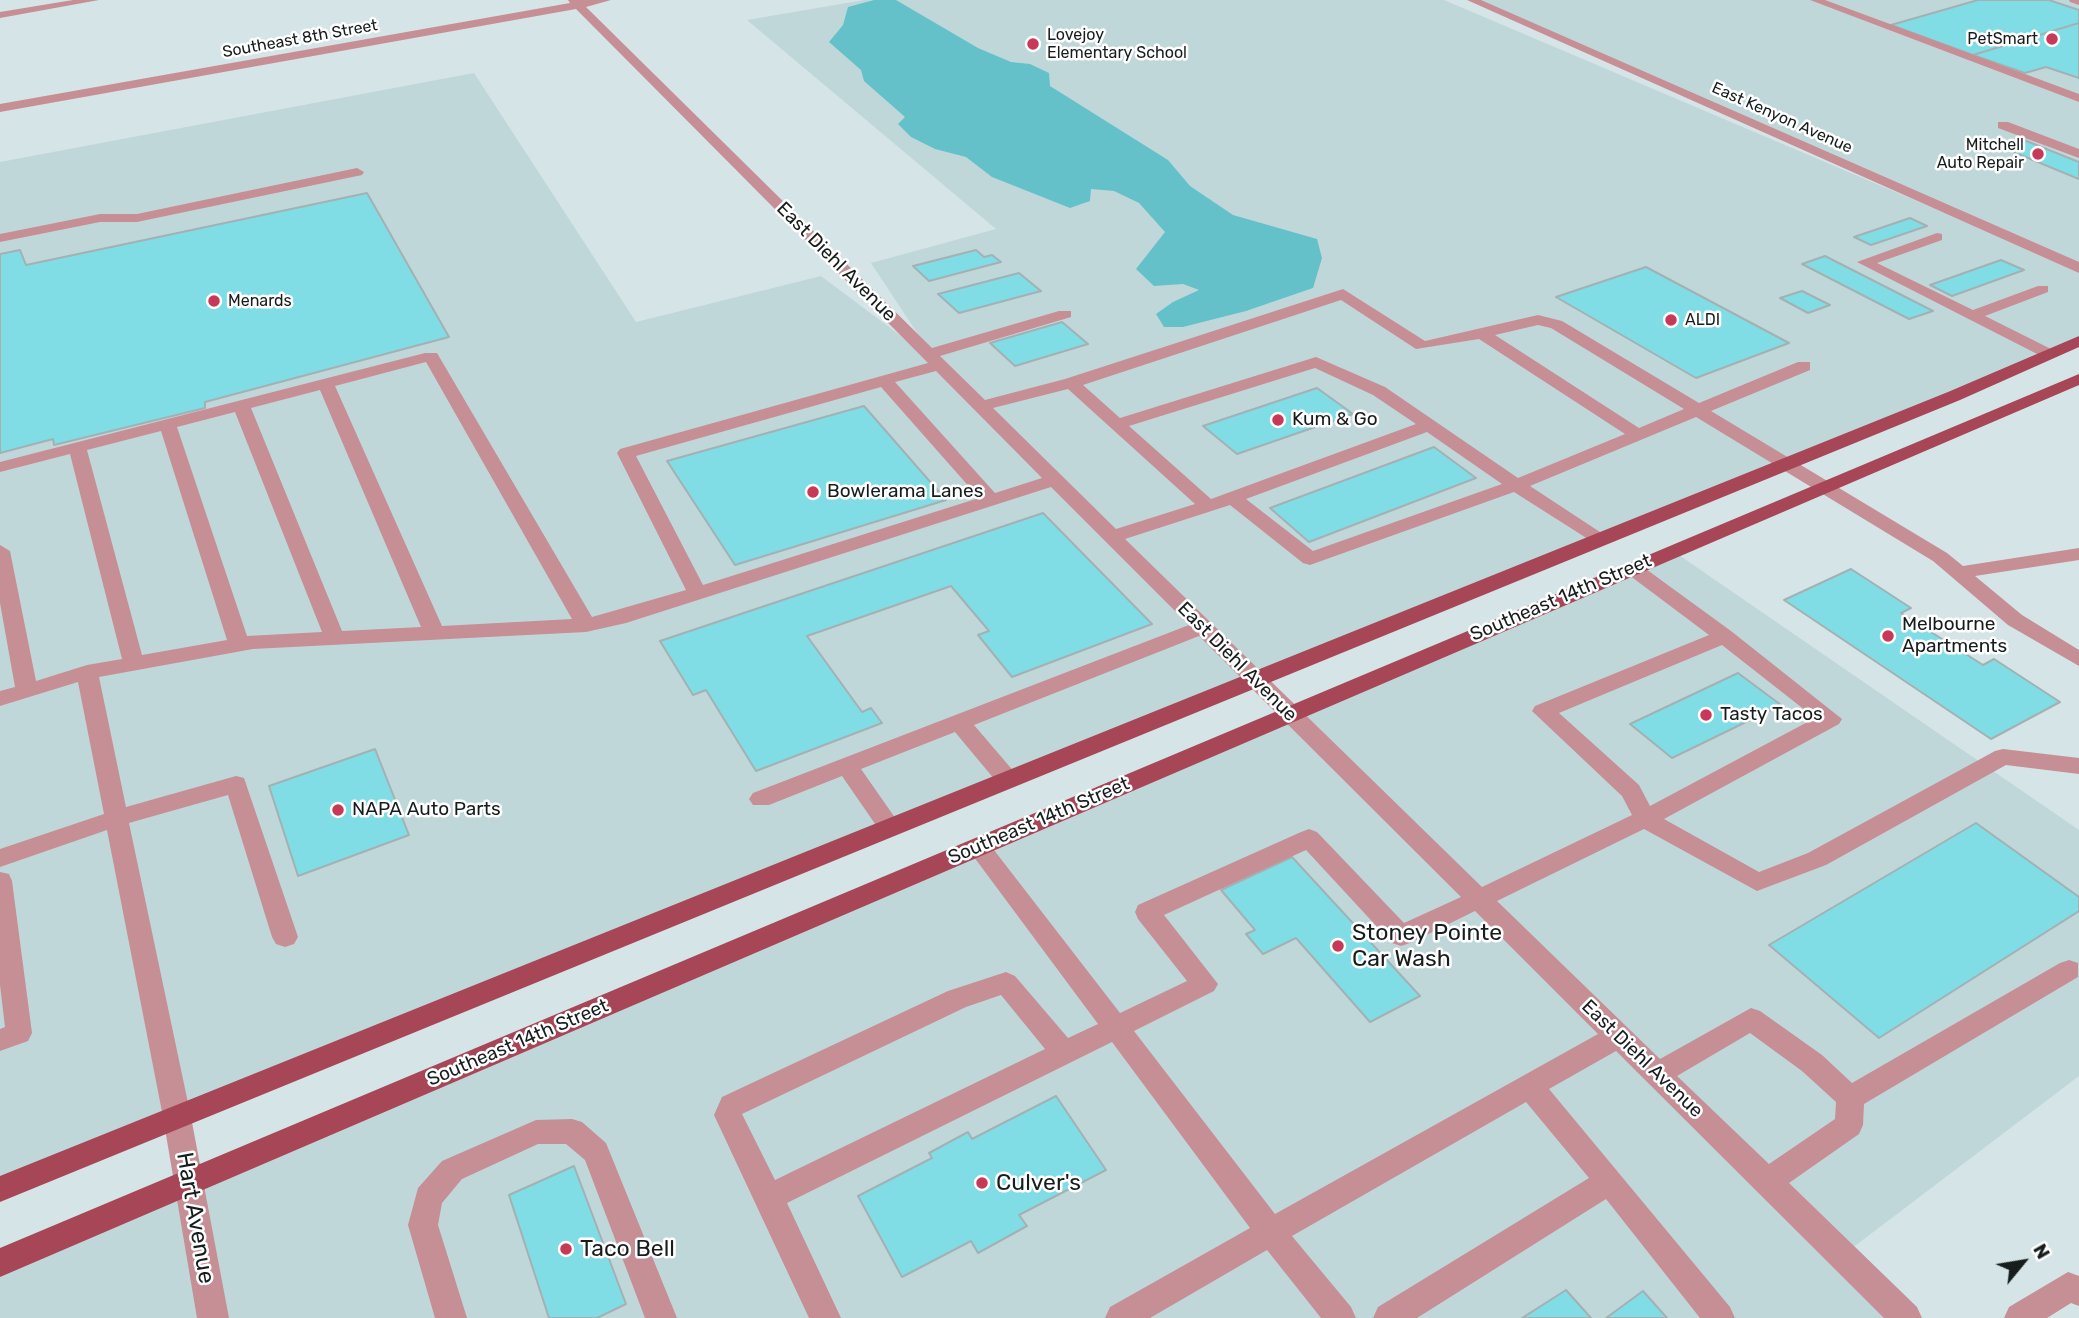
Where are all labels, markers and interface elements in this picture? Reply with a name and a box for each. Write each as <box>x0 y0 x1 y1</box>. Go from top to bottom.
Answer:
street label: Southeast 8th Street <box>221 16 379 62</box>
place label: Lovejoy Elementary School <box>1047 25 1187 63</box>
place label: PetSmart <box>1967 29 2038 49</box>
marker: PetSmart <box>2044 31 2060 47</box>
marker: Lovejoy Elementary School <box>1025 36 1041 52</box>
street label: East Kenyon Avenue <box>1709 78 1855 158</box>
place label: Mitchell Auto Repair <box>1937 135 2024 173</box>
marker: Mitchell Auto Repair <box>2030 146 2046 162</box>
street label: East Diehl Avenue <box>772 198 900 326</box>
place label: Menards <box>228 291 292 311</box>
marker: Menards <box>206 293 222 309</box>
place label: ALDI <box>1685 310 1720 330</box>
marker: ALDI <box>1663 312 1679 328</box>
place label: Kum & Go <box>1292 409 1378 431</box>
marker: Kum & Go <box>1270 412 1286 428</box>
place label: Bowlerama Lanes <box>827 481 983 503</box>
marker: Bowlerama Lanes <box>805 484 821 500</box>
street label: Southeast 14th Street <box>1467 549 1655 647</box>
street label: East Diehl Avenue <box>1173 598 1301 726</box>
place label: Melbourne Apartments <box>1902 614 2007 658</box>
marker: Melbourne Apartments <box>1880 628 1896 644</box>
place label: Tasty Tacos <box>1720 704 1823 726</box>
marker: Tasty Tacos <box>1698 707 1714 723</box>
street label: Southeast 14th Street <box>945 772 1133 870</box>
place label: NAPA Auto Parts <box>352 799 501 821</box>
marker: NAPA Auto Parts <box>330 802 346 818</box>
place label: Stoney Pointe Car Wash <box>1352 919 1502 973</box>
marker: Stoney Pointe Car Wash <box>1330 938 1346 954</box>
street label: Southeast 14th Street <box>424 994 612 1092</box>
street label: East Diehl Avenue <box>1577 995 1707 1123</box>
street label: Hart Avenue <box>170 1150 220 1286</box>
place label: Culver's <box>996 1169 1081 1197</box>
marker: Culver's <box>974 1175 990 1191</box>
north arrow <box>1988 1227 2058 1297</box>
place label: Taco Bell <box>580 1235 675 1263</box>
text: N <box>2028 1240 2055 1263</box>
marker: Taco Bell <box>558 1241 574 1257</box>

